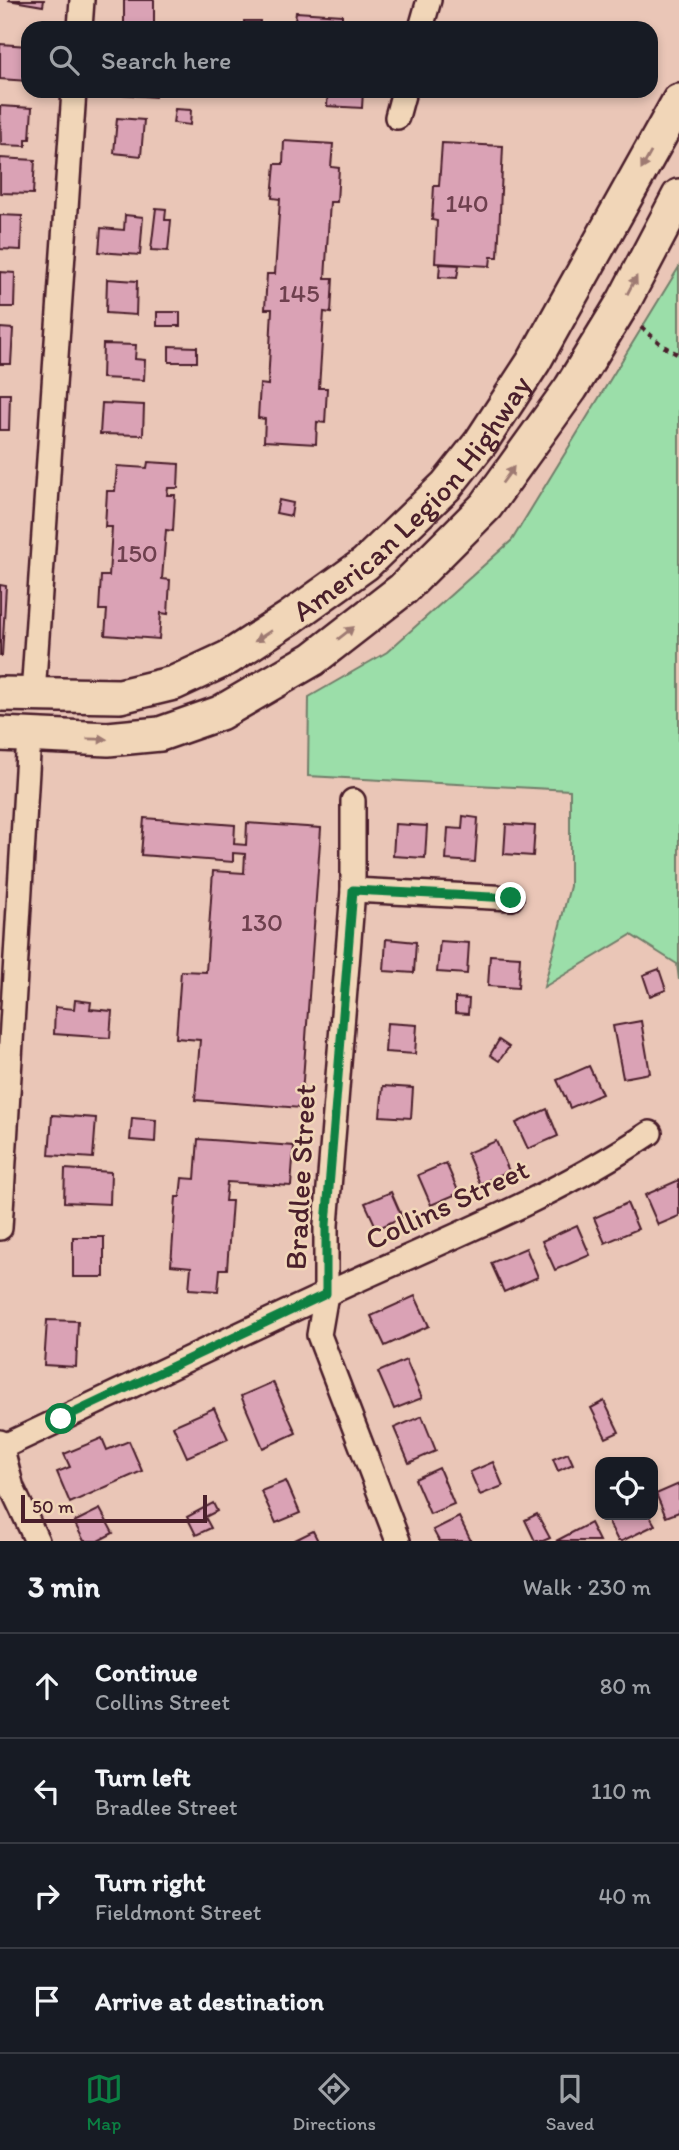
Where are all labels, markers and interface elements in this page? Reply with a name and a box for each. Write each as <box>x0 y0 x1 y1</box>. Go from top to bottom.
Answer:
search box <box>21 21 658 98</box>
icon: search <box>45 41 83 79</box>
text: Search here <box>101 44 231 76</box>
one-way arrow <box>640 152 652 171</box>
house number: 140 <box>445 187 489 219</box>
one-way arrow <box>627 275 638 295</box>
house number: 145 <box>278 277 320 309</box>
street label: American Legion Highway <box>285 368 538 629</box>
one-way arrow <box>501 466 515 484</box>
house number: 150 <box>116 537 158 569</box>
one-way arrow <box>337 626 355 641</box>
one-way arrow <box>253 629 272 642</box>
one-way arrow <box>86 733 108 745</box>
route end <box>495 882 526 913</box>
house number: 130 <box>241 906 283 938</box>
street label: Bradlee Street <box>277 1083 323 1271</box>
street label: Collins Street <box>359 1150 535 1258</box>
route start <box>45 1403 76 1434</box>
map controls <box>595 1457 658 1520</box>
button: locate <box>595 1457 658 1520</box>
scale bar <box>21 1492 206 1524</box>
text: 50 m <box>32 1495 74 1518</box>
text: 3 min <box>28 1568 100 1605</box>
text: Walk · 230 m <box>523 1573 651 1601</box>
text: Continue <box>95 1656 198 1688</box>
icon: ahead <box>28 1667 66 1705</box>
text: 80 m <box>600 1672 651 1700</box>
text: Collins Street <box>95 1688 230 1716</box>
text: Turn left <box>95 1761 191 1793</box>
icon: left <box>28 1772 66 1810</box>
text: 110 m <box>591 1777 651 1805</box>
text: Bradlee Street <box>95 1793 238 1821</box>
text: Turn right <box>95 1866 206 1898</box>
icon: right <box>28 1877 66 1915</box>
text: 40 m <box>598 1882 651 1910</box>
text: Fieldmont Street <box>95 1898 261 1926</box>
icon: arrive <box>28 1982 66 2020</box>
text: Arrive at destination <box>95 1985 324 2017</box>
tab: Map <box>85 2070 123 2135</box>
tab: Directions <box>292 2070 376 2135</box>
tab: Saved <box>546 2070 594 2135</box>

